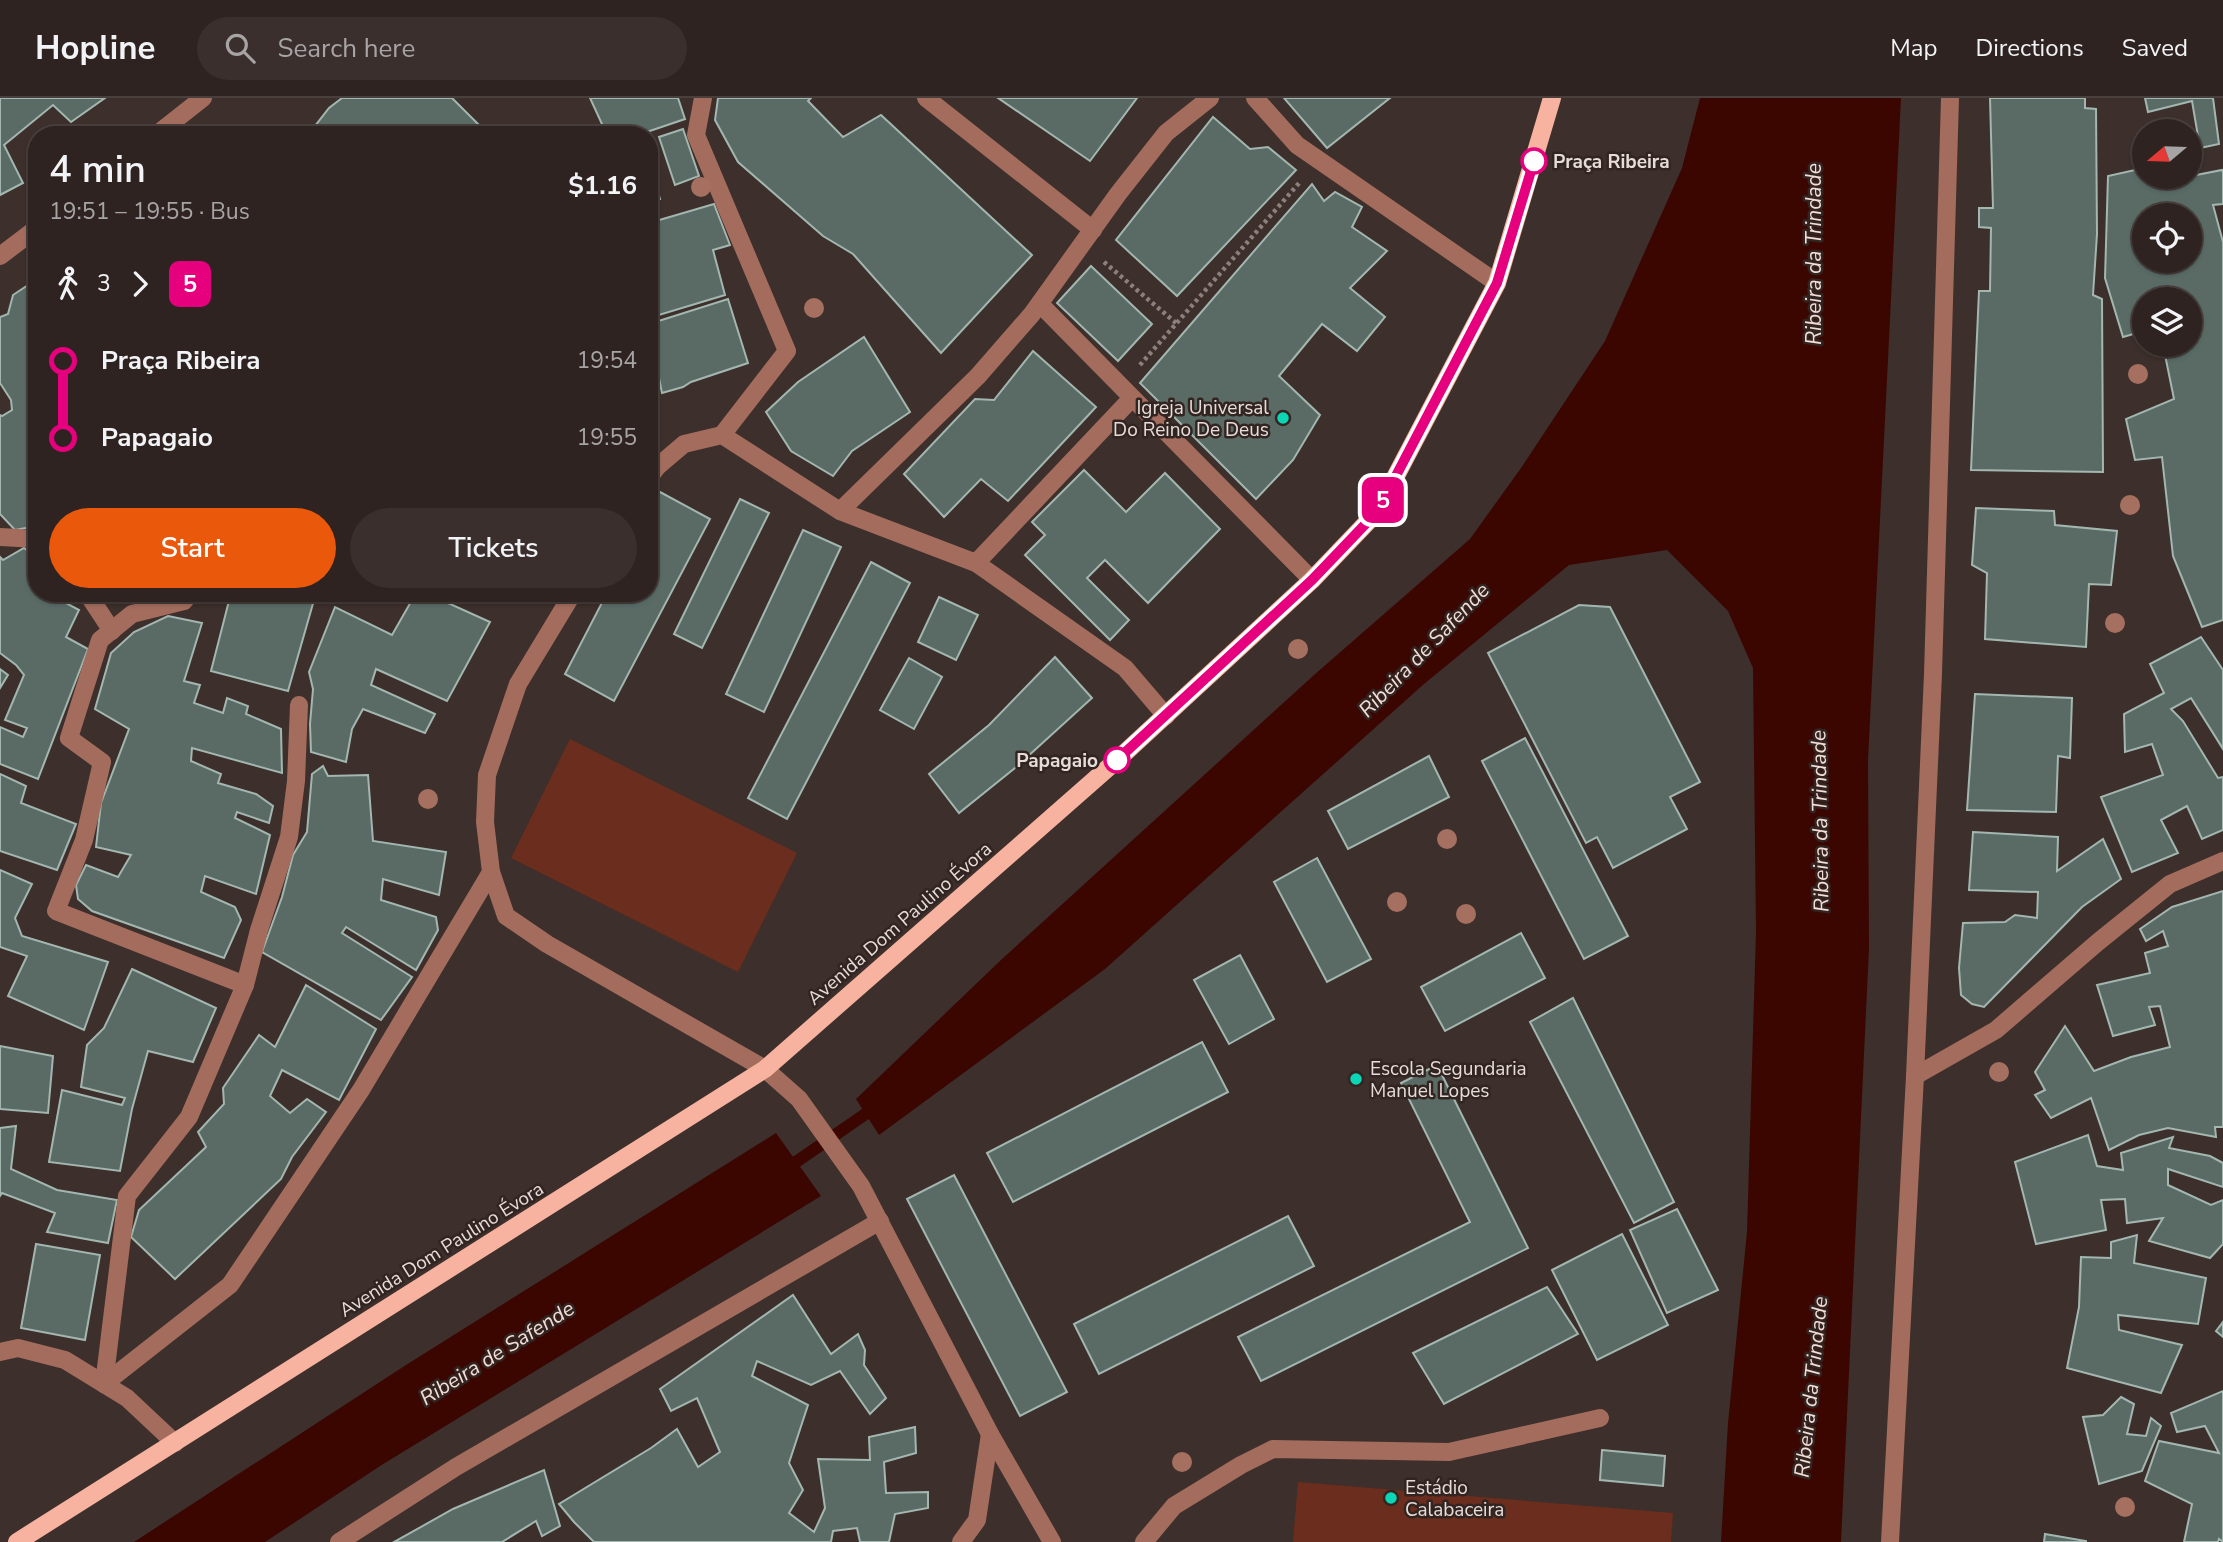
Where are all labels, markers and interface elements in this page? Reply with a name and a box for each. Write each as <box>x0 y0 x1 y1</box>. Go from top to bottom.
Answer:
search box <box>197 17 687 80</box>
text: Hopline <box>35 26 155 71</box>
icon: search <box>221 29 259 67</box>
text: Search here <box>277 31 415 66</box>
text: Map <box>1890 32 1937 64</box>
text: Directions <box>1975 32 2084 64</box>
text: Saved <box>2122 32 2188 64</box>
north arrow <box>2132 119 2202 189</box>
map controls <box>2132 119 2202 357</box>
text: 4 min <box>49 144 146 195</box>
marker: Praça Ribeira <box>1521 148 1547 174</box>
place label: Praça Ribeira <box>1553 149 1670 175</box>
water label: Ribeira da Trindade <box>1800 163 1828 345</box>
text: $1.16 <box>568 168 637 203</box>
text: 19:51 – 19:55 · Bus <box>49 196 250 227</box>
button: locate <box>2132 203 2202 273</box>
icon: walk <box>49 265 87 303</box>
icon: forward <box>121 265 159 303</box>
text: 3 <box>97 268 111 299</box>
text: 5 <box>183 268 197 300</box>
button: layers <box>2132 287 2202 357</box>
text: Praça Ribeira <box>101 343 260 378</box>
text: 19:54 <box>577 345 637 376</box>
place label: Igreja Universal Do Reino De Deus <box>1113 395 1269 443</box>
marker: Igreja Universal Do Reino De Deus <box>1275 410 1291 426</box>
text: Papagaio <box>101 420 213 455</box>
text: 19:55 <box>577 422 637 453</box>
line badge: 5 <box>1360 477 1406 523</box>
text: 5 <box>1376 484 1390 516</box>
button: Start <box>49 508 336 588</box>
button: Tickets <box>350 508 637 588</box>
water label: Ribeira de Safende <box>1352 577 1496 723</box>
water label: Ribeira da Trindade <box>1804 730 1836 912</box>
marker: Papagaio <box>1104 747 1130 773</box>
place label: Papagaio <box>1016 748 1098 774</box>
street label: Avenida Dom Paulino Évora <box>802 836 997 1011</box>
place label: Escola Segundaria Manuel Lopes <box>1370 1056 1527 1104</box>
marker: Escola Segundaria Manuel Lopes <box>1348 1071 1364 1087</box>
street label: Avenida Dom Paulino Évora <box>334 1176 549 1324</box>
water label: Ribeira de Safende <box>414 1294 580 1412</box>
water label: Ribeira da Trindade <box>1788 1295 1834 1479</box>
place label: Estádio Calabaceira <box>1405 1475 1504 1523</box>
marker: Estádio Calabaceira <box>1383 1490 1399 1506</box>

